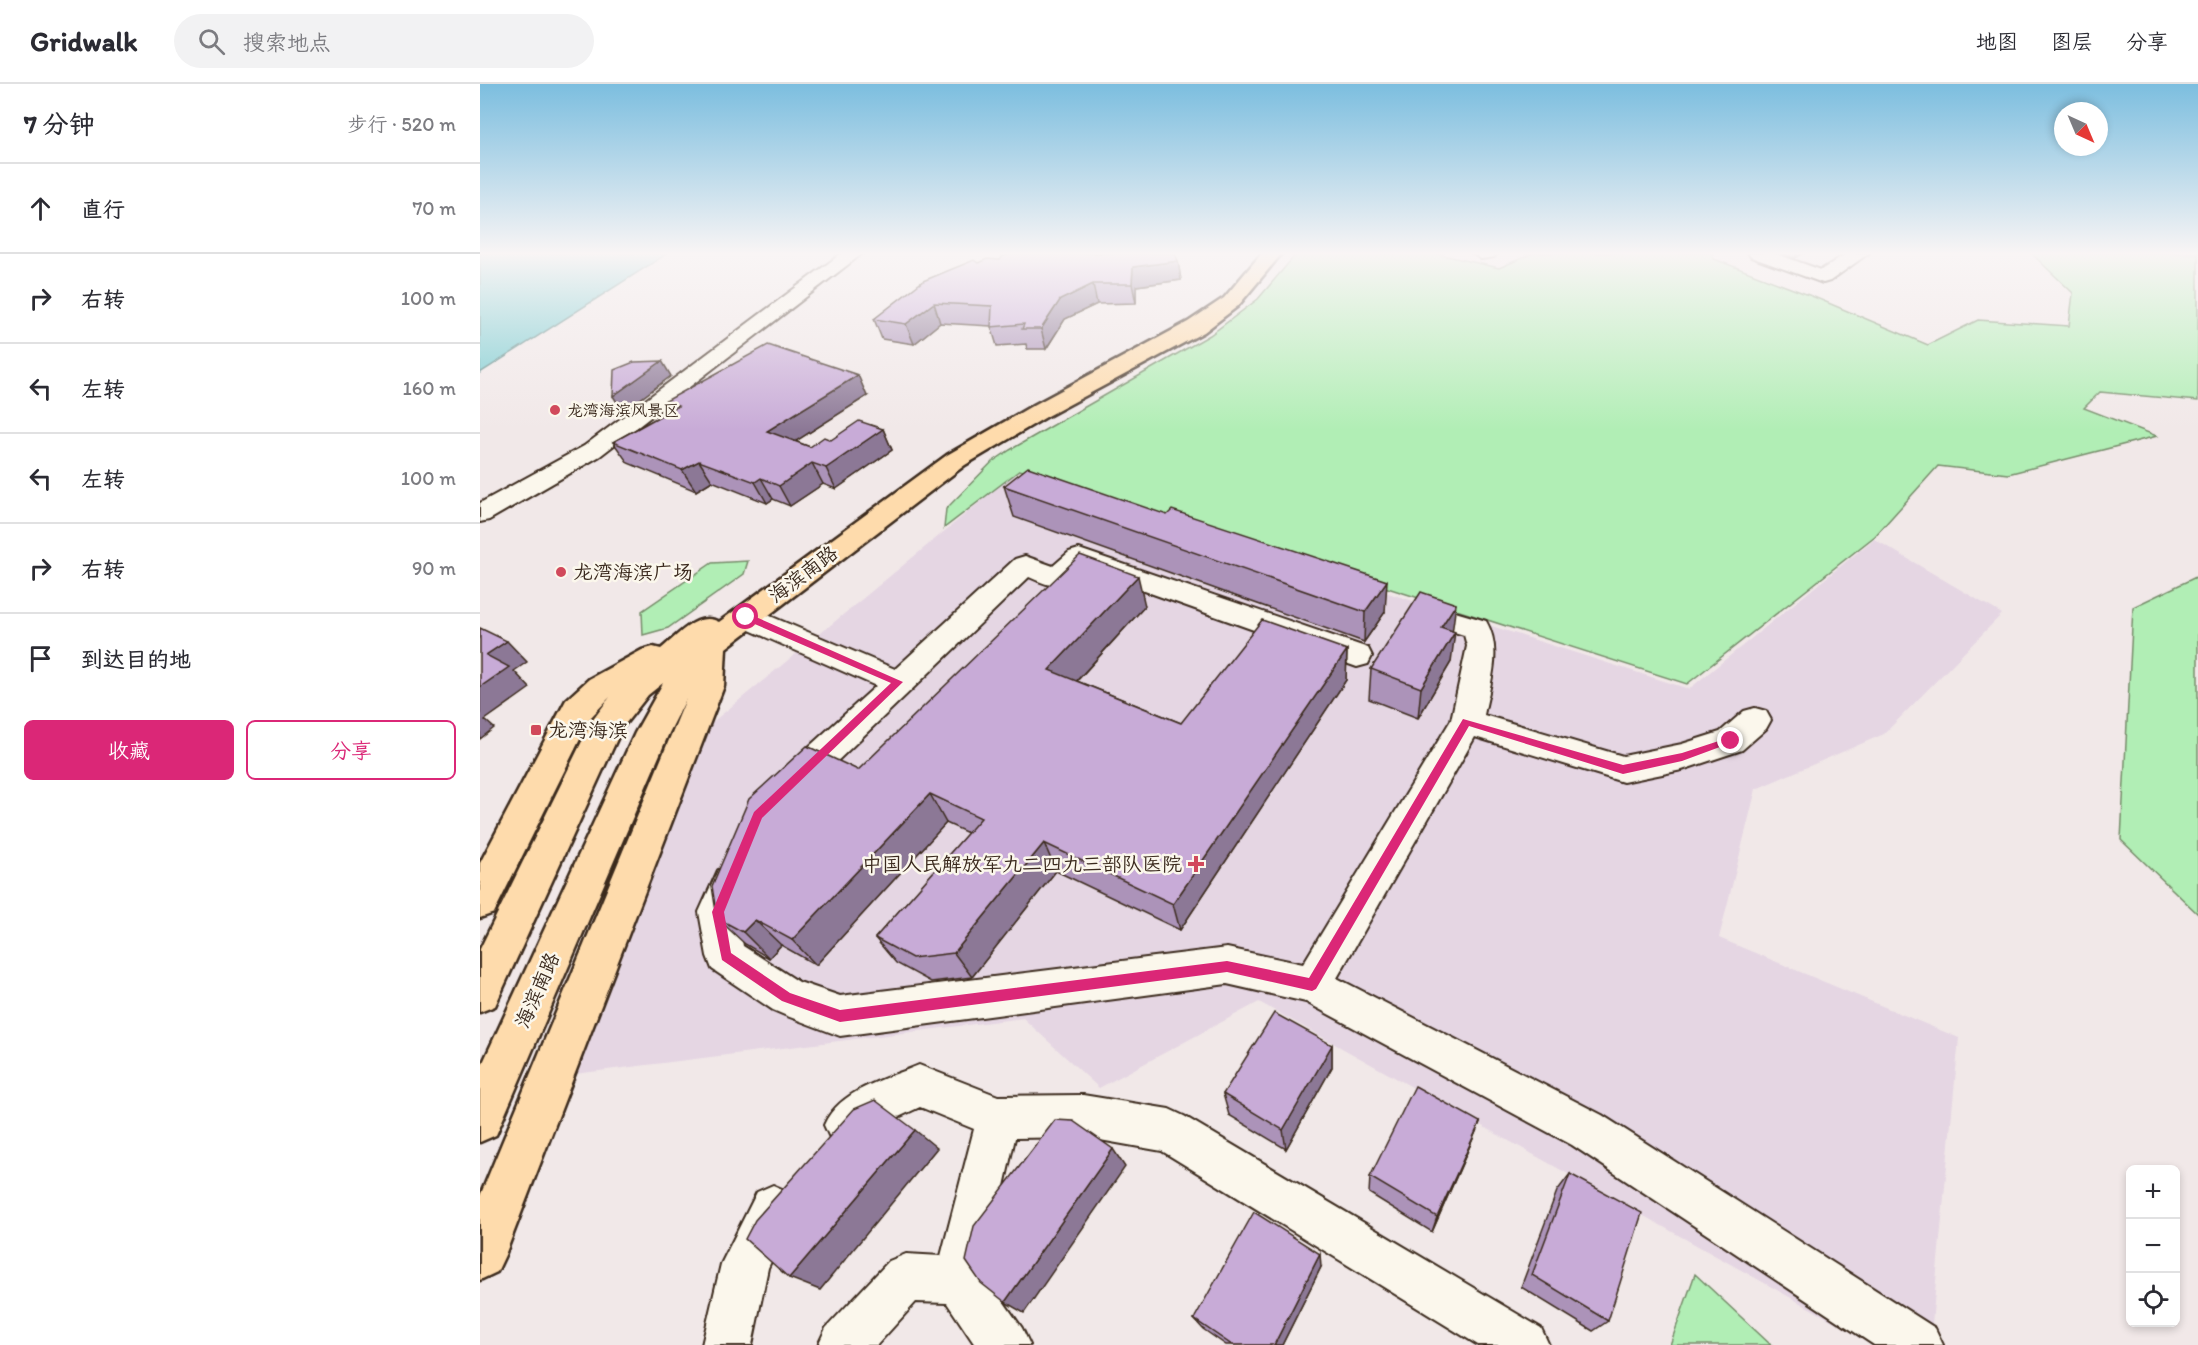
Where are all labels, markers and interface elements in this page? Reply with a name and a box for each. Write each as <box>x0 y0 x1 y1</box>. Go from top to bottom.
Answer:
search box <box>174 14 594 68</box>
text: Gridwalk <box>30 24 138 58</box>
icon: search <box>195 25 228 58</box>
text: 搜索地点 <box>243 29 331 56</box>
text: 地图 <box>1976 29 2018 54</box>
text: 图层 <box>2051 29 2093 54</box>
text: 分享 <box>2126 29 2168 54</box>
north arrow <box>2054 102 2108 156</box>
text: 7 分钟 <box>24 108 95 140</box>
text: 步行 · 520 m <box>348 112 456 136</box>
icon: ahead <box>24 192 57 225</box>
text: 直行 <box>81 196 125 223</box>
text: 70 m <box>412 196 456 220</box>
icon: right <box>24 282 57 315</box>
text: 右转 <box>81 286 125 313</box>
text: 100 m <box>401 286 456 310</box>
icon: left <box>24 372 57 405</box>
text: 左转 <box>81 376 125 403</box>
text: 160 m <box>403 376 456 400</box>
place label: 龙湾海滨风景区 <box>567 401 679 420</box>
marker: 龙湾海滨风景区 <box>548 403 562 417</box>
icon: left <box>24 462 57 495</box>
text: 左转 <box>81 466 125 493</box>
text: 100 m <box>401 466 456 490</box>
street label: 海滨南路 <box>764 540 843 608</box>
icon: right <box>24 552 57 585</box>
text: 右转 <box>81 556 125 583</box>
text: 90 m <box>412 556 456 580</box>
place label: 龙湾海滨广场 <box>573 560 693 584</box>
marker: 龙湾海滨广场 <box>554 565 568 579</box>
route start <box>732 603 758 629</box>
icon: arrive <box>24 642 57 675</box>
text: 到达目的地 <box>81 646 191 673</box>
place label: 龙湾海滨 <box>548 718 628 742</box>
button: 收藏 <box>24 720 234 780</box>
button: 分享 <box>246 720 456 780</box>
marker: 龙湾海滨 <box>529 723 543 737</box>
route end <box>1717 727 1743 753</box>
place label: 中国人民解放军九二四九三部队医院 <box>862 852 1182 876</box>
marker: 中国人民解放军九二四九三部队医院 <box>1187 855 1205 873</box>
street label: 海滨南路 <box>510 948 565 1031</box>
map controls <box>2126 1165 2180 1327</box>
button: + <box>2126 1165 2180 1219</box>
button: − <box>2126 1219 2180 1273</box>
button: locate <box>2126 1273 2180 1327</box>

